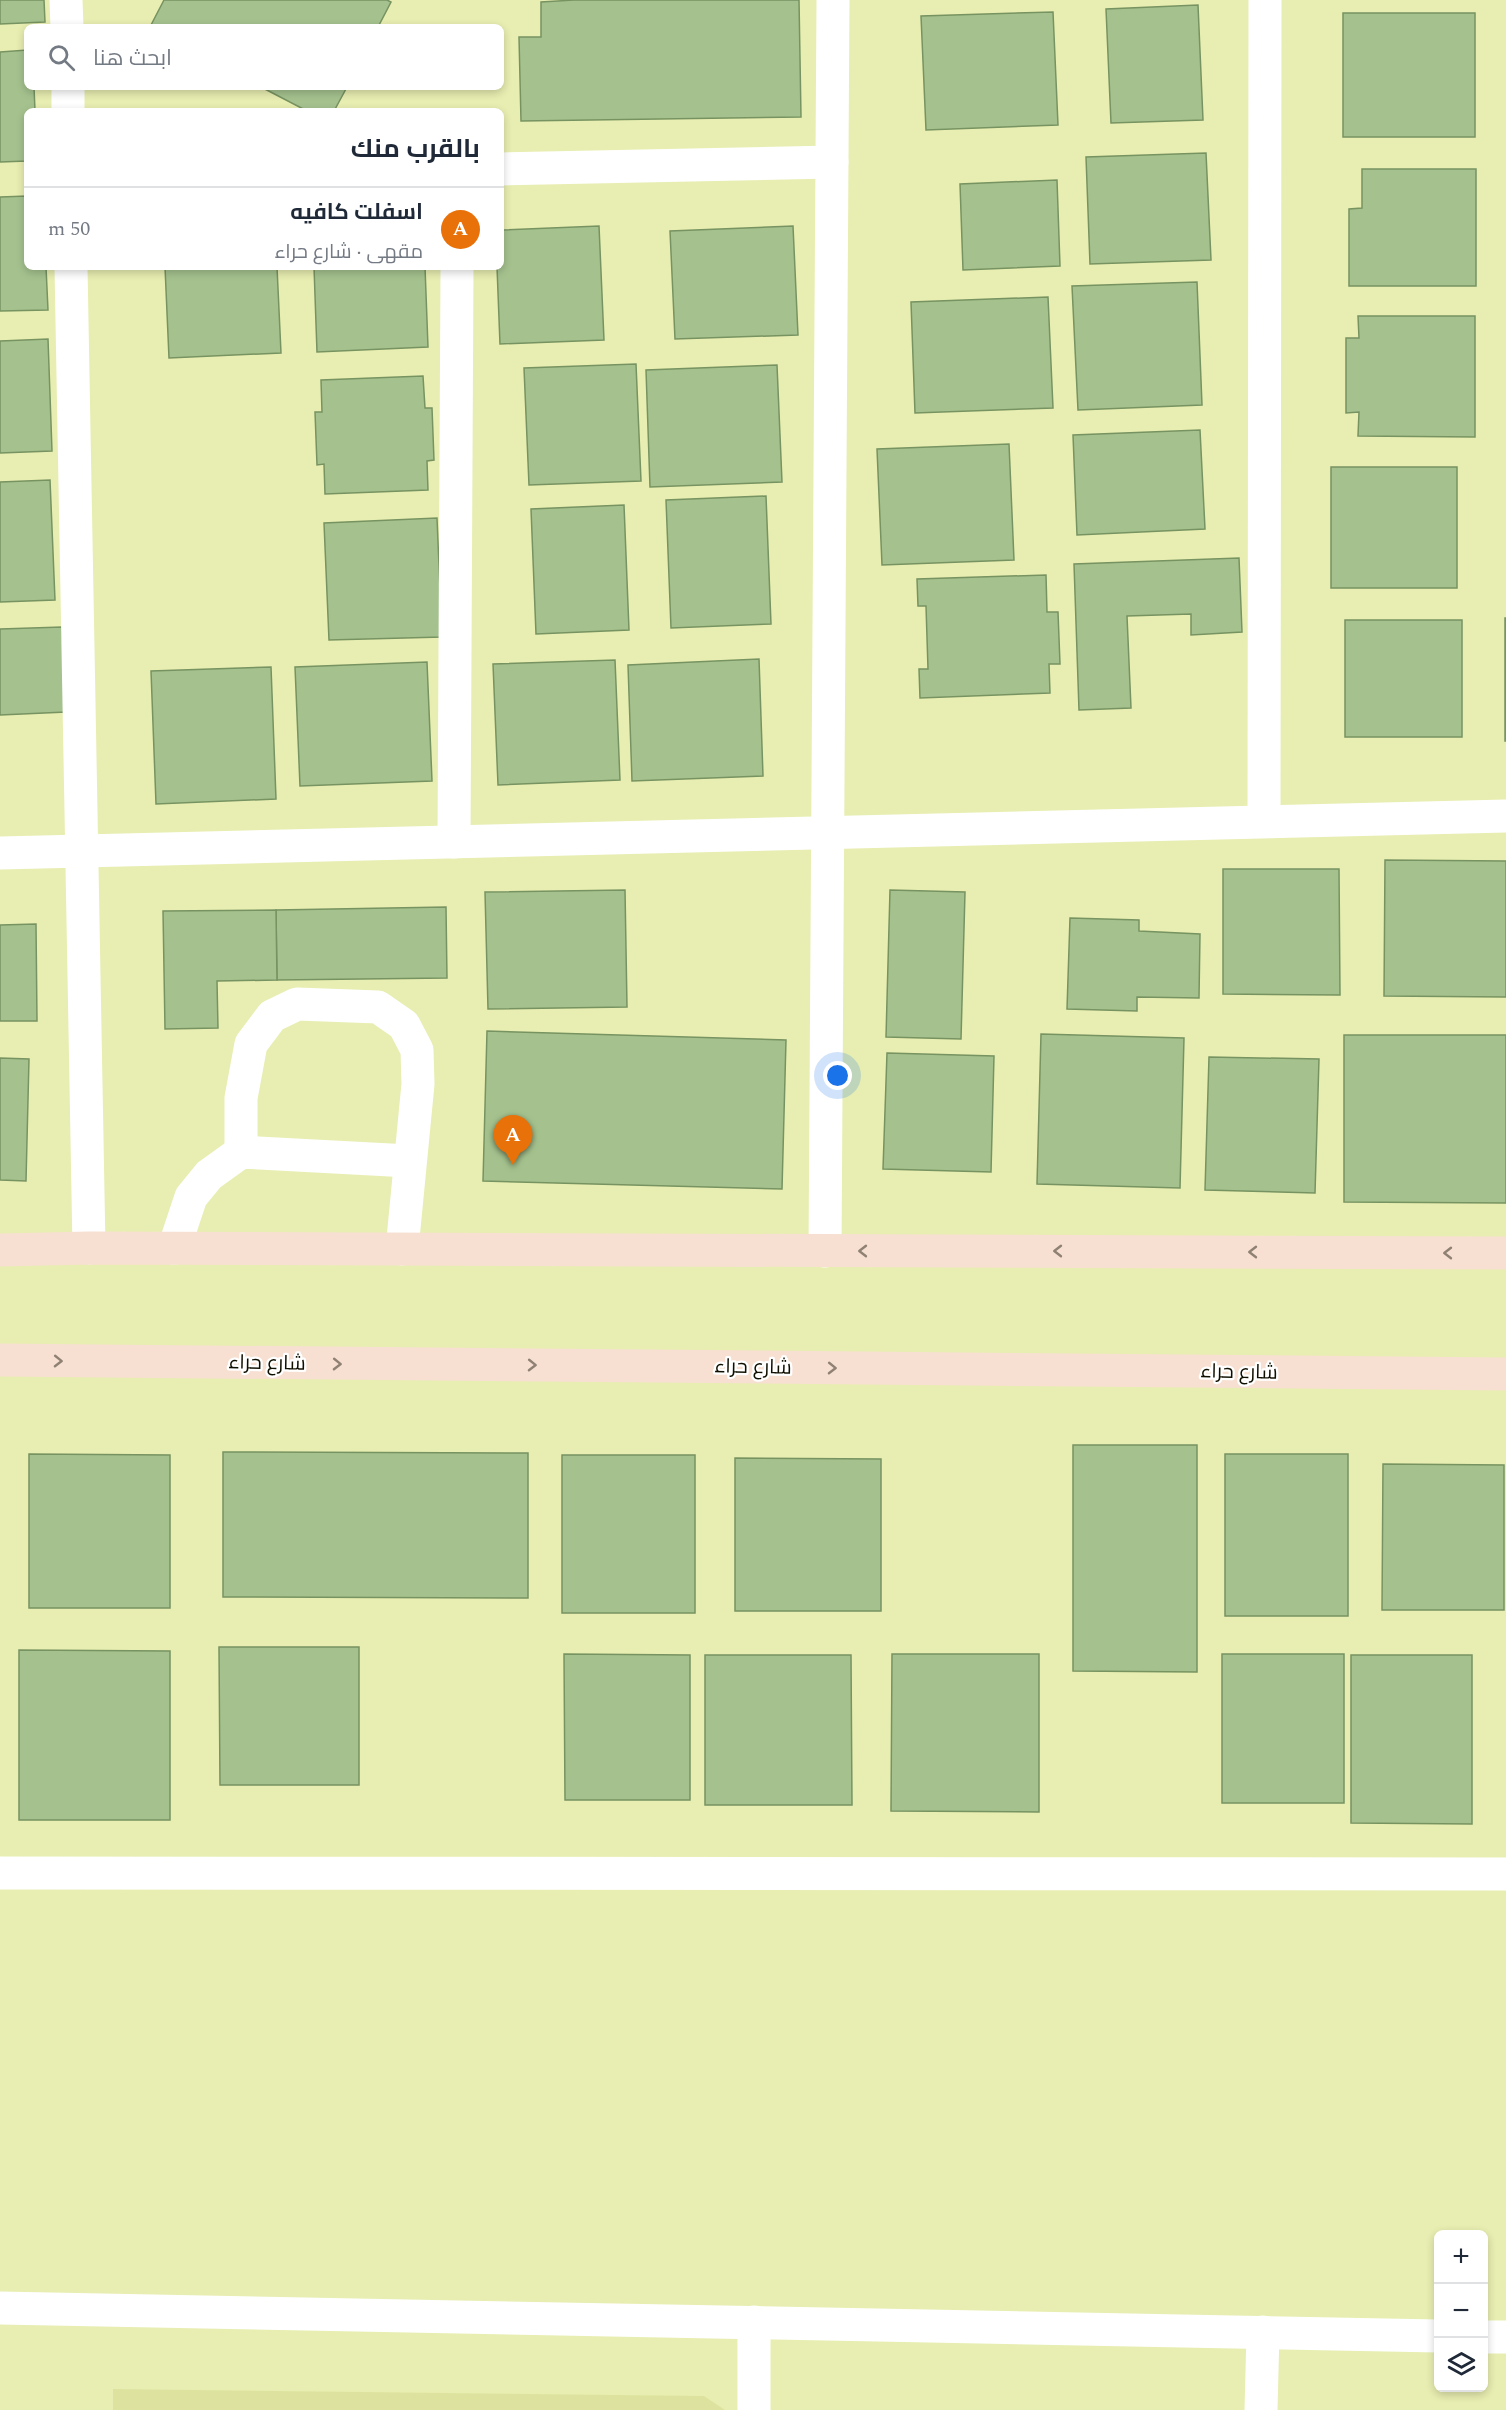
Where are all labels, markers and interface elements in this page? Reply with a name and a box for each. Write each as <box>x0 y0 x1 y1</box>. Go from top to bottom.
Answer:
search box <box>24 24 504 90</box>
icon: search <box>45 41 78 74</box>
text: ابحث هنا <box>93 42 172 75</box>
text: بالقرب منك <box>351 129 480 169</box>
text: اسفلت كافيه <box>290 196 423 229</box>
text: 50 m <box>48 214 90 244</box>
text: A <box>453 214 468 244</box>
text: مقهى · شارع حراء <box>274 237 423 267</box>
your location <box>823 1061 852 1090</box>
pin: A <box>494 1116 532 1165</box>
one-way arrow <box>858 1245 867 1257</box>
one-way arrow <box>1053 1245 1062 1257</box>
one-way arrow <box>1248 1246 1257 1258</box>
one-way arrow <box>1443 1246 1452 1259</box>
street label: شارع حراء <box>228 1347 306 1379</box>
street label: شارع حراء <box>714 1351 792 1383</box>
one-way arrow <box>54 1355 63 1367</box>
street label: شارع حراء <box>1200 1356 1278 1388</box>
one-way arrow <box>333 1357 342 1370</box>
one-way arrow <box>528 1359 537 1371</box>
one-way arrow <box>828 1362 837 1374</box>
map controls <box>1434 2230 1488 2392</box>
button: + <box>1434 2230 1488 2284</box>
button: − <box>1434 2284 1488 2338</box>
button: layers <box>1434 2338 1488 2392</box>

